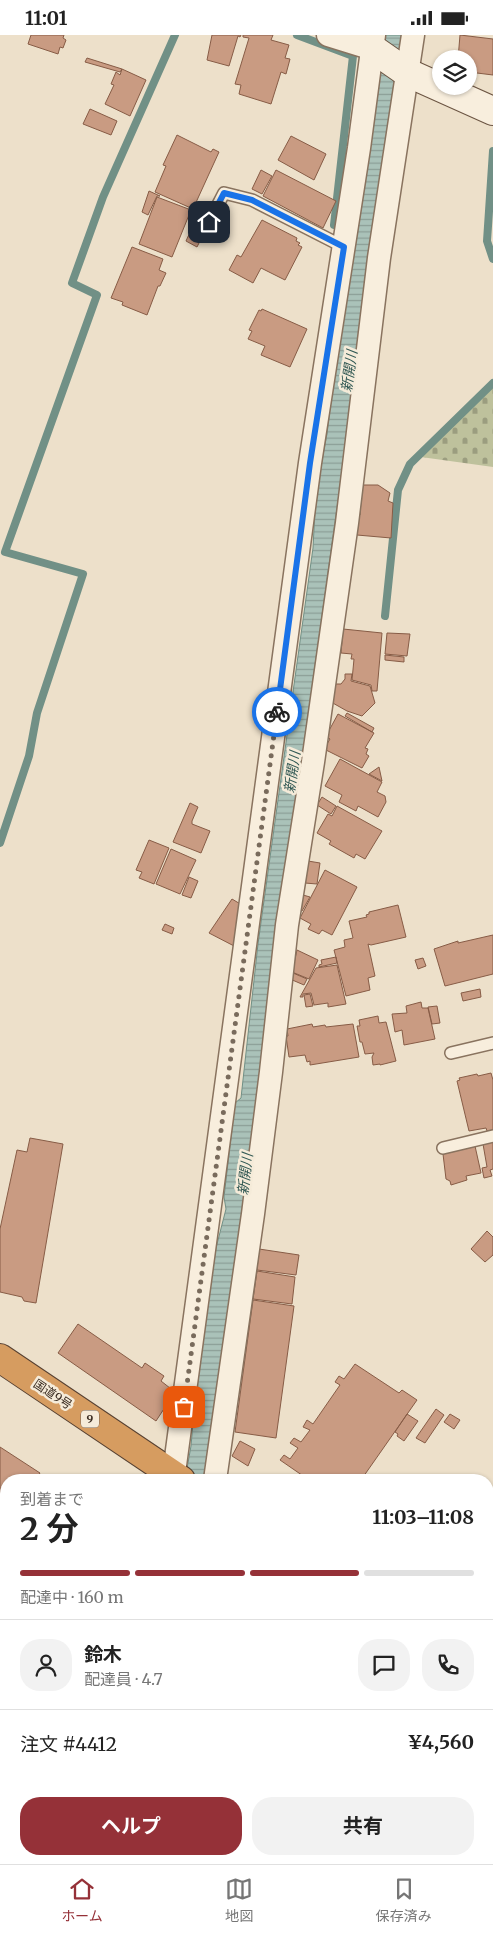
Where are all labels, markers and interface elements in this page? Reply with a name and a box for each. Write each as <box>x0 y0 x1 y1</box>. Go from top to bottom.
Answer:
text: 11:01 <box>25 6 67 30</box>
map controls <box>432 50 477 95</box>
button: layers <box>432 50 477 95</box>
pin <box>188 201 230 243</box>
icon: home <box>195 208 223 236</box>
water label: 新開川 <box>337 347 361 393</box>
courier <box>252 687 302 737</box>
icon: bike <box>263 698 291 726</box>
water label: 新開川 <box>280 748 304 794</box>
water label: 新開川 <box>234 1150 257 1196</box>
street label: 国道9号 <box>31 1376 75 1412</box>
pin <box>163 1386 205 1428</box>
icon: bag <box>170 1393 198 1421</box>
road number: 9 <box>81 1411 99 1427</box>
text: 到着まで <box>20 1489 84 1509</box>
text: 11:03–11:08 <box>372 1505 474 1529</box>
text: 2 分 <box>20 1509 78 1549</box>
text: 配達中 · 160 m <box>20 1587 124 1607</box>
button: person <box>20 1639 72 1691</box>
button: chat <box>358 1639 410 1691</box>
button: phone <box>422 1639 474 1691</box>
text: 鈴木 <box>84 1642 122 1666</box>
text: 配達員 · 4.7 <box>84 1669 163 1689</box>
text: ¥4,560 <box>407 1730 474 1754</box>
text: 注文 #4412 <box>20 1732 117 1756</box>
button: ヘルプ <box>20 1797 242 1855</box>
button: 共有 <box>252 1797 474 1855</box>
tab: ホーム <box>61 1875 103 1925</box>
tab: 地図 <box>225 1875 253 1925</box>
tab: 保存済み <box>376 1875 432 1925</box>

